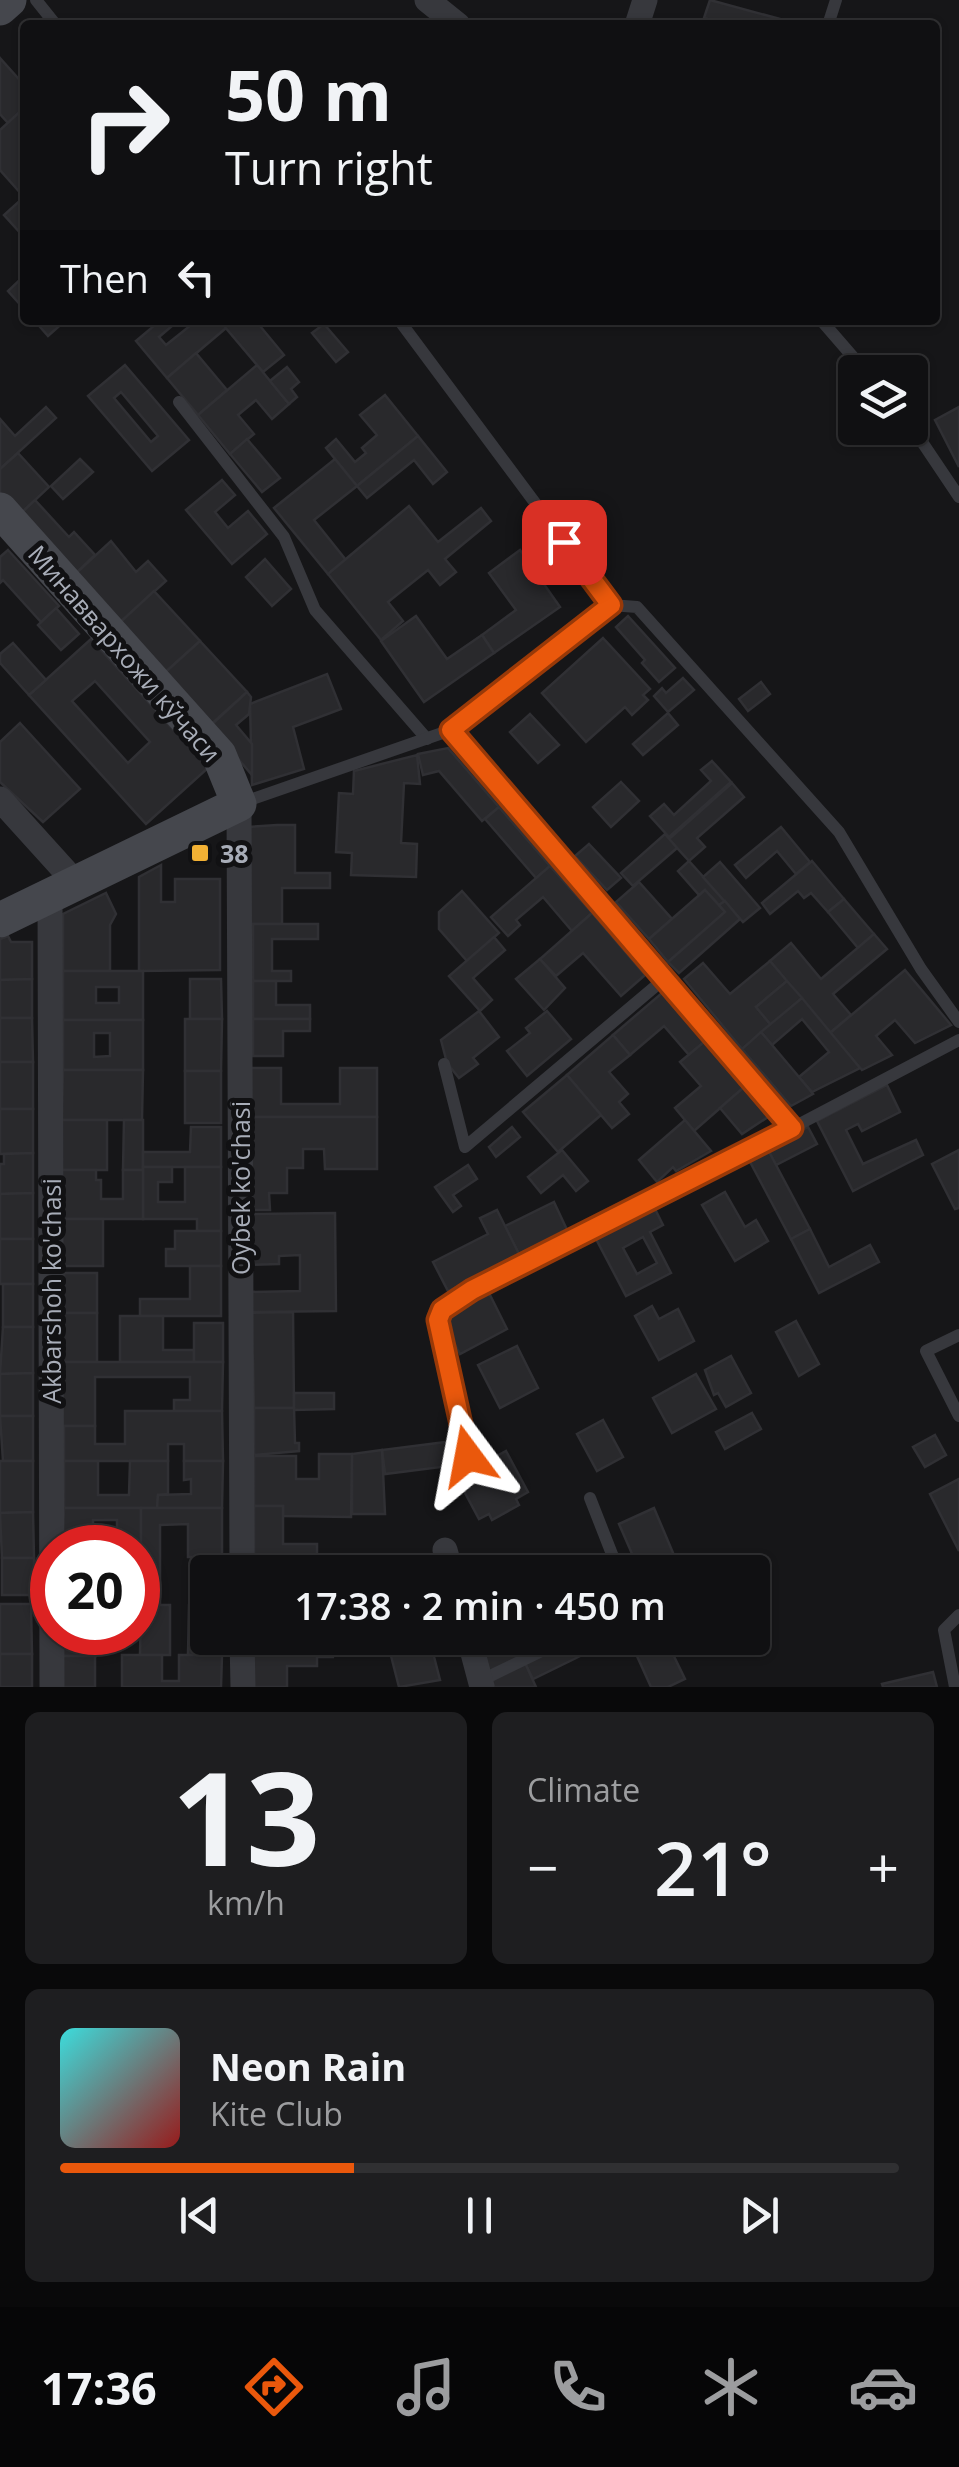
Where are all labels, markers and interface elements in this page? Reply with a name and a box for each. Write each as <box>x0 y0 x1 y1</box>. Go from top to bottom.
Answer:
text: 50 m <box>225 46 392 142</box>
icon: right <box>60 60 190 190</box>
text: Turn right <box>225 137 433 198</box>
icon: left <box>169 250 224 305</box>
text: Then <box>60 252 149 304</box>
map controls <box>838 355 928 445</box>
button: layers <box>838 355 928 445</box>
pin <box>522 500 607 585</box>
icon: arrive <box>537 515 592 570</box>
street label: Минаввархожи кўчаси <box>21 537 229 769</box>
place label: 38 <box>220 836 249 870</box>
marker: 38 <box>189 842 211 864</box>
street label: Oybek ko'chasi <box>223 1101 257 1275</box>
street label: Akbarshoh ko'chasi <box>34 1178 68 1404</box>
position arrow <box>416 1404 520 1508</box>
speed limit sign: 20 <box>30 1525 160 1655</box>
text: 17:38 · 2 min · 450 m <box>294 1579 666 1631</box>
text: 13 <box>172 1727 320 1904</box>
text: Climate <box>527 1768 640 1811</box>
text: 21° <box>654 1816 772 1918</box>
text: − <box>527 1829 558 1904</box>
text: + <box>868 1829 899 1904</box>
text: km/h <box>207 1881 285 1924</box>
text: Neon Rain <box>210 2040 406 2092</box>
text: Kite Club <box>210 2092 343 2135</box>
icon: previous <box>172 2188 227 2243</box>
icon: pause <box>452 2188 507 2243</box>
icon: next <box>732 2188 787 2243</box>
icon: directions <box>239 2352 309 2422</box>
icon: music <box>391 2352 461 2422</box>
icon: phone <box>543 2352 613 2422</box>
icon: climate <box>696 2352 766 2422</box>
icon: car <box>848 2352 918 2422</box>
text: 17:36 <box>41 2357 157 2418</box>

